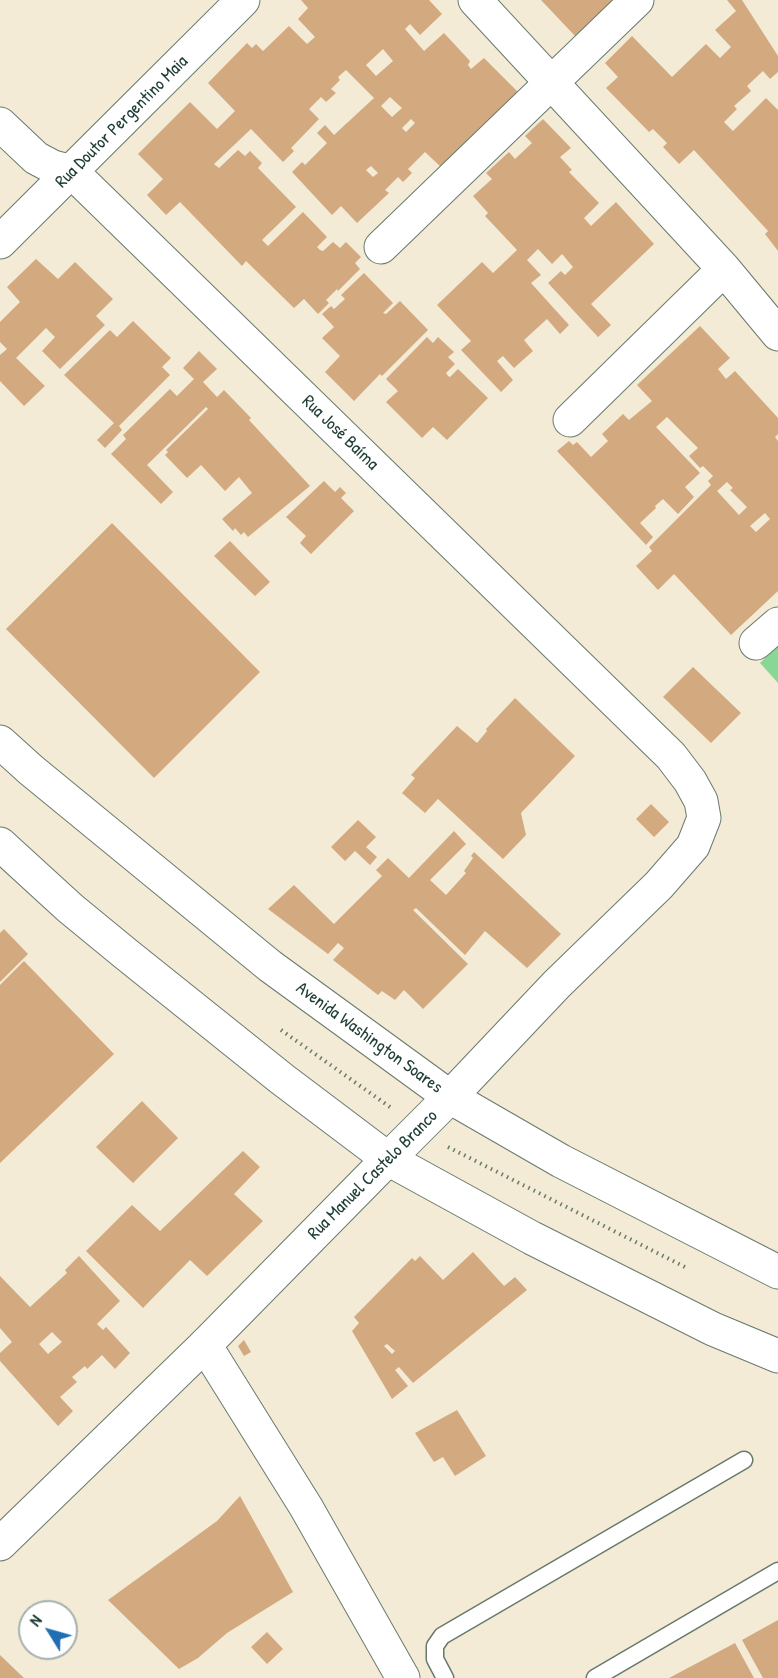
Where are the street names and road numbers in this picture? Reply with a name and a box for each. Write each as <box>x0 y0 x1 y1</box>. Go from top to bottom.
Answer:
street label: Rua Doutor Pergentino Maia <box>51 51 193 193</box>
street label: Rua José Baíma <box>297 391 383 475</box>
street label: Avenida Washington Soares <box>292 978 446 1098</box>
street label: Rua Manuel Castelo Branco <box>304 1106 442 1244</box>

